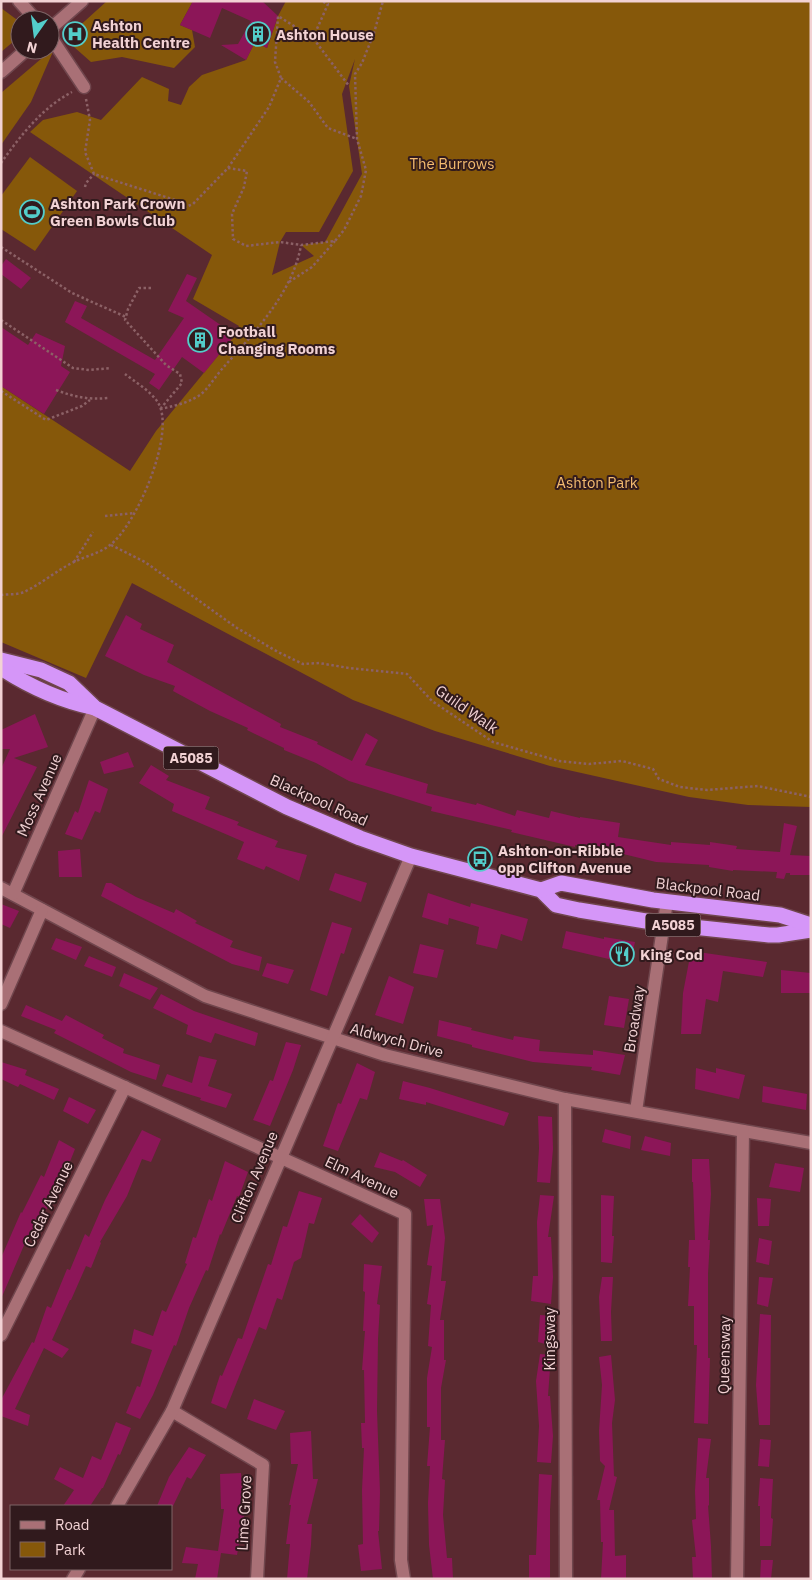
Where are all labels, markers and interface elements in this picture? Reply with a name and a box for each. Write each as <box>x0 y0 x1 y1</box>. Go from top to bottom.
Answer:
north arrow <box>10 10 60 60</box>
place label: Ashton Health Centre <box>92 16 190 52</box>
hospital icon: Ashton Health Centre <box>62 21 88 47</box>
building icon: Ashton House <box>245 21 271 47</box>
place label: Ashton House <box>276 25 374 44</box>
text: N <box>25 38 39 58</box>
park label: The Burrows <box>409 154 495 173</box>
place label: Ashton Park Crown Green Bowls Club <box>50 194 185 230</box>
sports icon: Ashton Park Crown Green Bowls Club <box>19 199 45 225</box>
place label: Football Changing Rooms <box>218 322 336 358</box>
building icon: Football Changing Rooms <box>187 327 213 353</box>
park label: Ashton Park <box>556 473 638 492</box>
street label: Guild Walk <box>432 681 502 738</box>
road number: A5085 <box>164 746 218 770</box>
street label: Moss Avenue <box>12 751 66 839</box>
street label: Blackpool Road <box>267 770 371 830</box>
place label: Ashton-on-Ribble opp Clifton Avenue <box>498 841 631 877</box>
bus stop icon: Ashton-on-Ribble opp Clifton Avenue <box>467 846 493 872</box>
street label: Blackpool Road <box>655 873 761 905</box>
road number: A5085 <box>646 914 700 936</box>
restaurant icon: King Cod <box>609 941 635 967</box>
place label: King Cod <box>640 945 703 964</box>
street label: Broadway <box>619 984 649 1054</box>
street label: Aldwych Drive <box>348 1018 446 1062</box>
street label: Clifton Avenue <box>226 1128 282 1226</box>
street label: Elm Avenue <box>322 1152 402 1202</box>
street label: Cedar Avenue <box>19 1158 77 1250</box>
street label: Kingsway <box>540 1307 559 1371</box>
street label: Queensway <box>714 1315 734 1394</box>
street label: Lime Grove <box>233 1475 255 1551</box>
legend <box>10 1505 172 1570</box>
text: Road <box>55 1515 90 1534</box>
text: Park <box>55 1540 85 1559</box>

